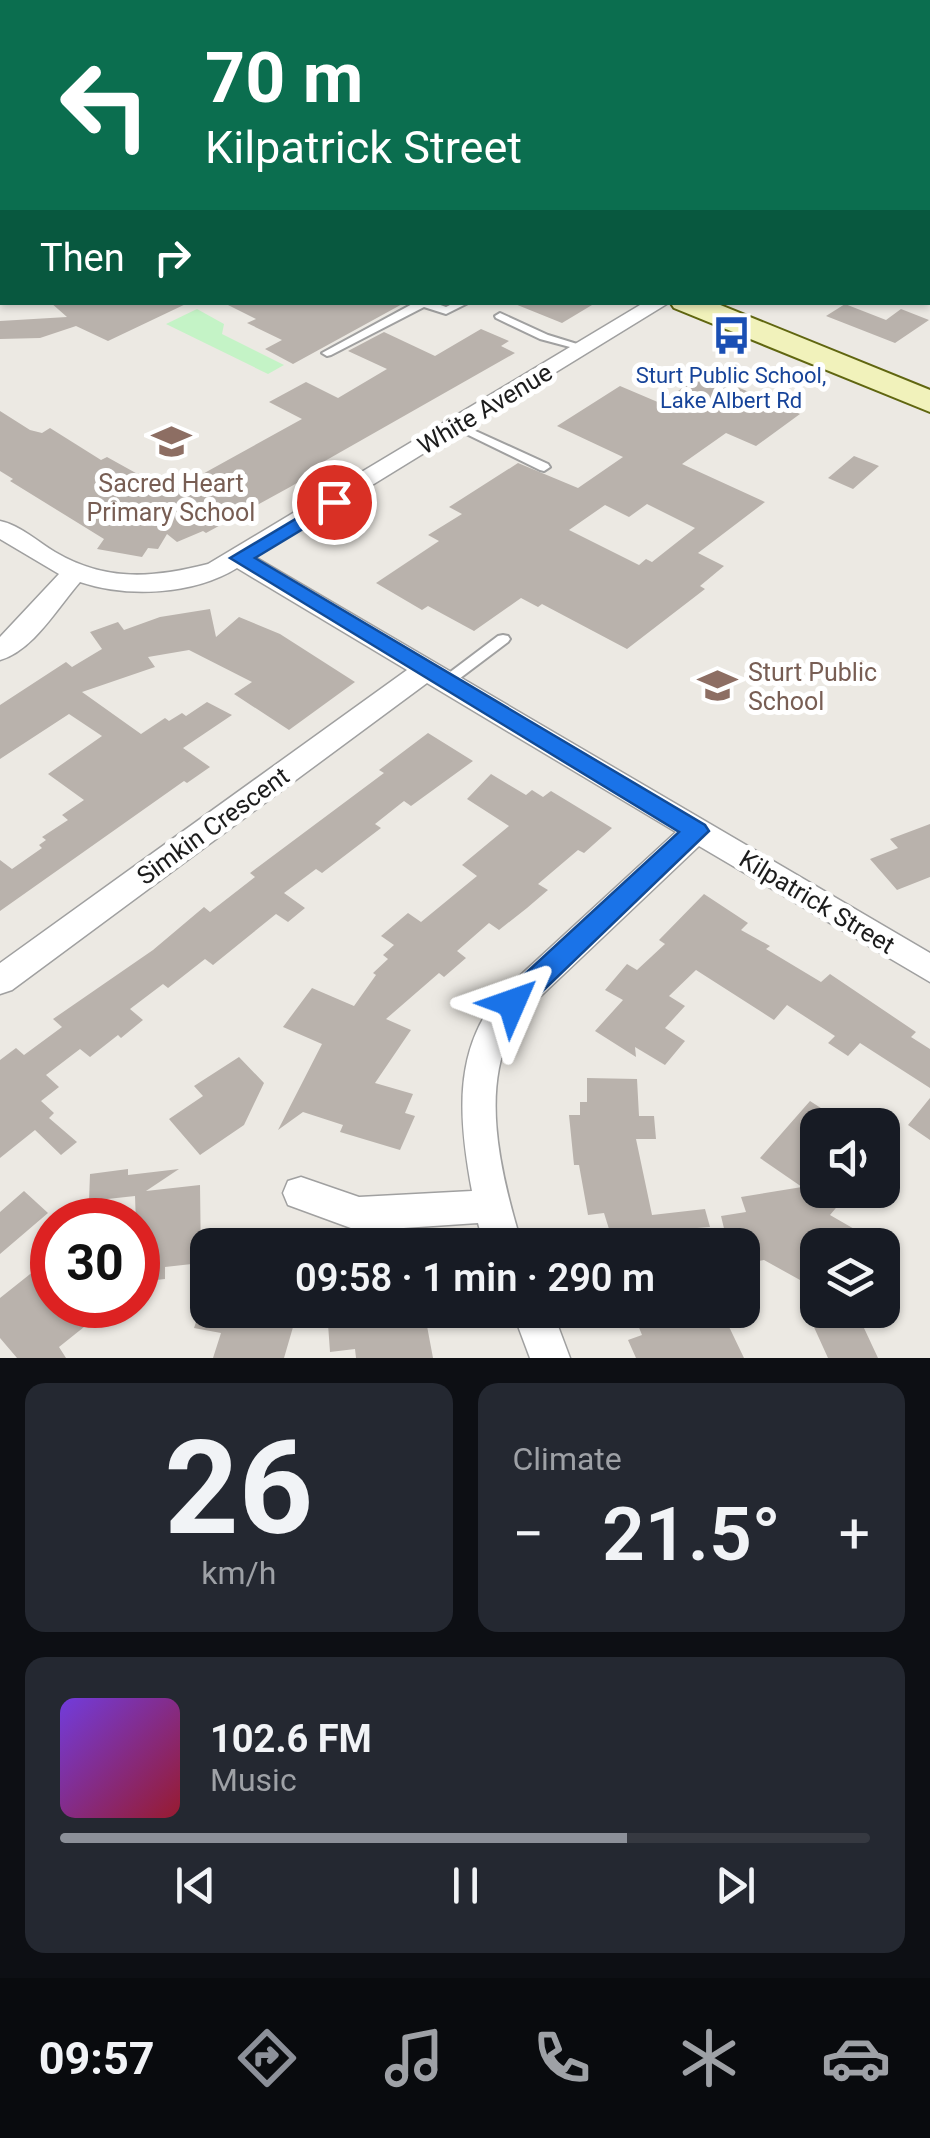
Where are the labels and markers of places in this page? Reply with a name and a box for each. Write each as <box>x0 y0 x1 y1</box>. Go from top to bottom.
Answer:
bus stop icon: Sturt Public School, Lake Albert Rd <box>710 315 752 357</box>
place label: Sturt Public School, Lake Albert Rd <box>636 363 826 413</box>
school or university icon: Sacred Heart Primary School <box>150 421 192 463</box>
pin <box>292 460 377 545</box>
place label: Sacred Heart Primary School <box>87 469 255 527</box>
place label: Sturt Public School <box>748 658 877 716</box>
school or university icon: Sturt Public School <box>697 665 739 707</box>

